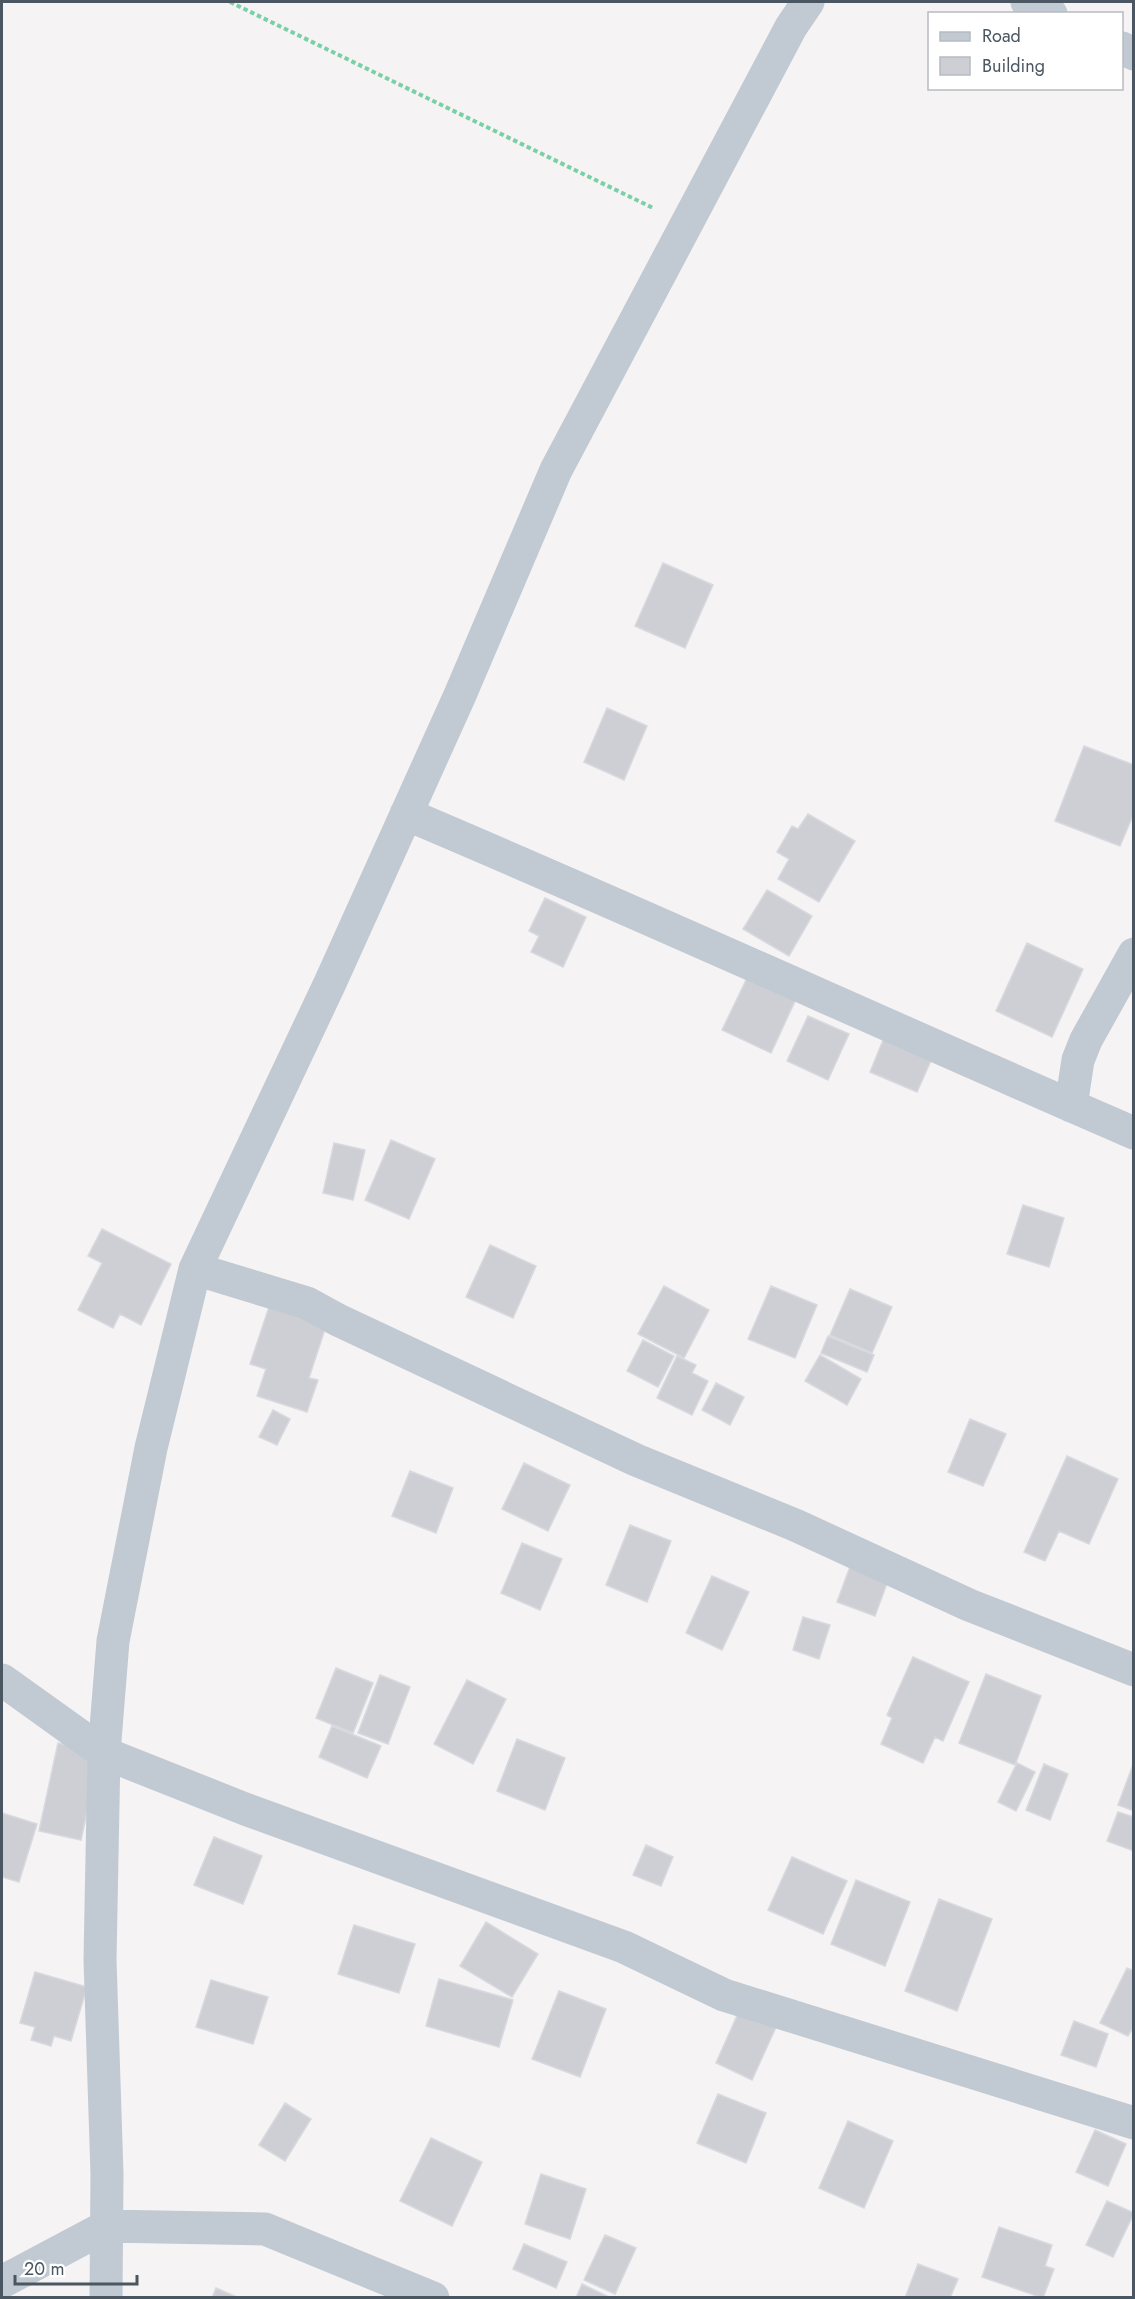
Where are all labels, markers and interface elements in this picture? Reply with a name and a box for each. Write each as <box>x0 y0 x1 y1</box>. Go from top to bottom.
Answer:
legend <box>928 12 1123 90</box>
text: Road <box>982 23 1021 49</box>
text: Building <box>982 53 1045 79</box>
scale bar <box>15 2248 136 2286</box>
text: 20 m <box>24 2256 64 2282</box>

